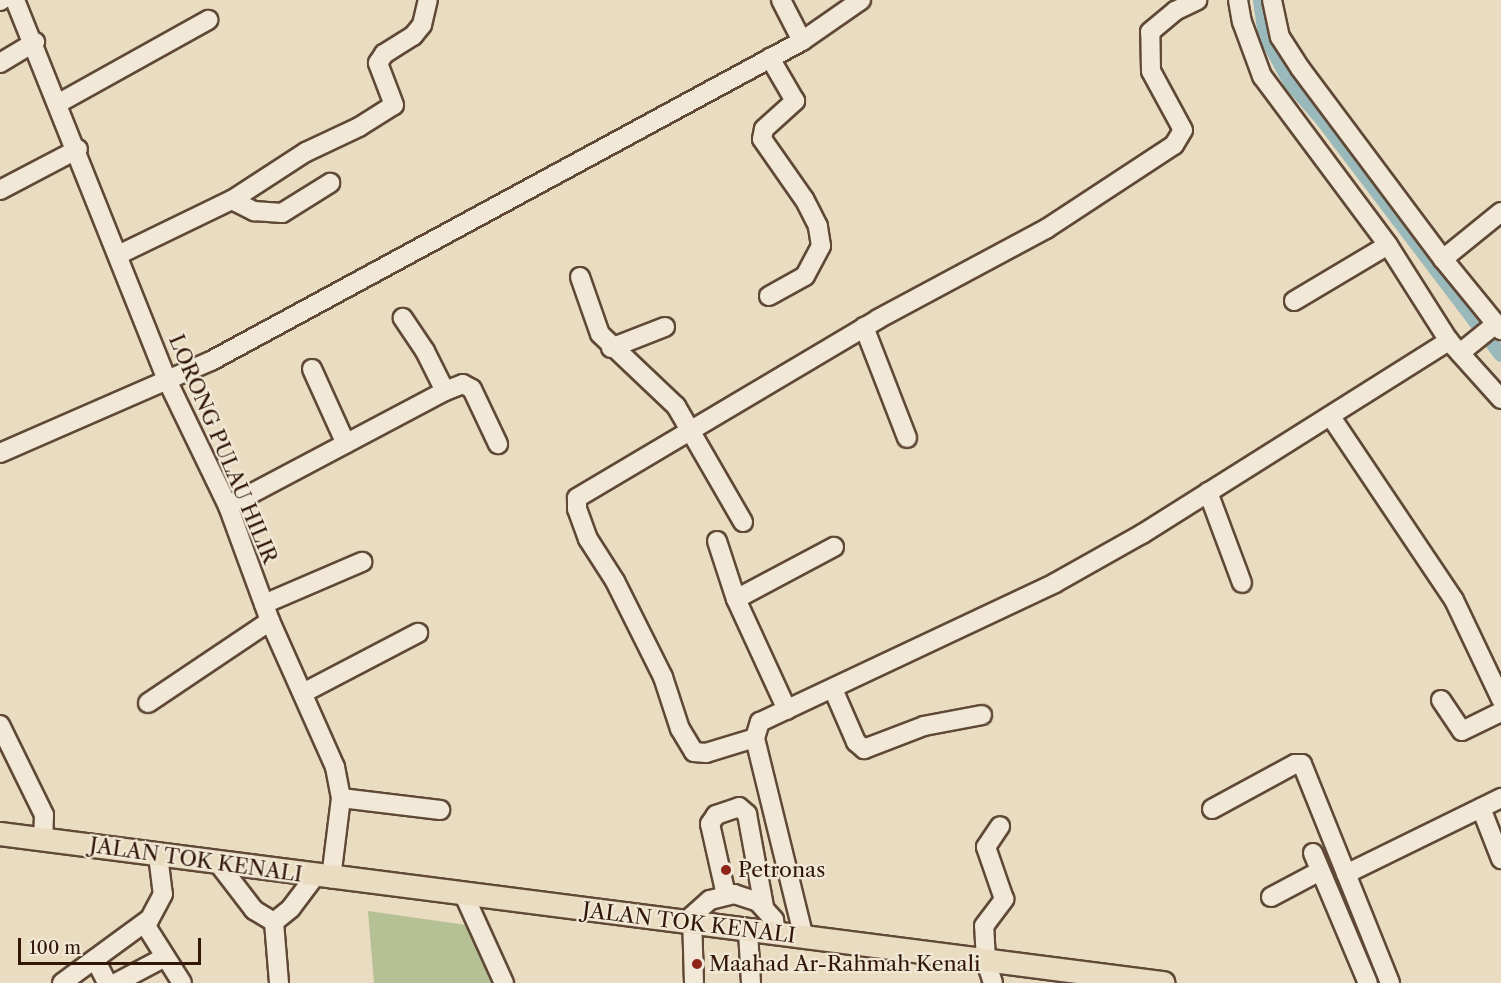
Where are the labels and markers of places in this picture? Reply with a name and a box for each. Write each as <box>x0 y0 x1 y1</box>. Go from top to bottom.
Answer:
place label: Petronas <box>738 857 825 883</box>
marker: Petronas <box>719 863 733 877</box>
place label: Maahad Ar-Rahmah Kenali <box>709 951 981 977</box>
marker: Maahad Ar-Rahmah Kenali <box>690 957 704 971</box>

